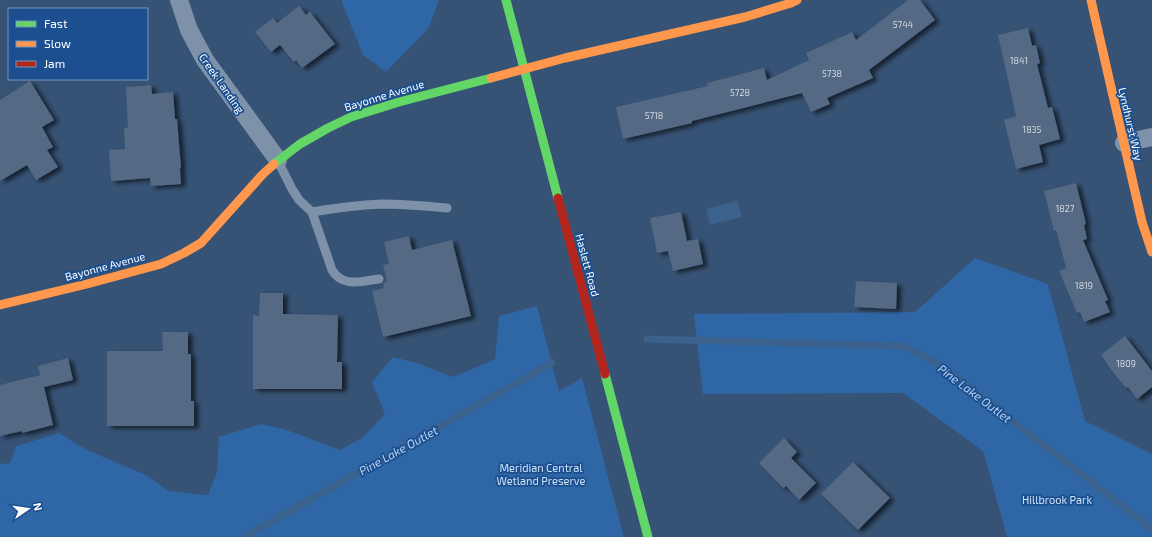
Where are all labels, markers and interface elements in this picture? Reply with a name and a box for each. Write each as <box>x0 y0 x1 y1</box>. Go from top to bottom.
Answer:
legend <box>8 8 148 80</box>
text: Fast <box>44 16 68 30</box>
house number: 5744 <box>893 19 914 30</box>
text: Slow <box>44 36 71 50</box>
street label: Creek Landing <box>197 51 247 115</box>
house number: 1841 <box>1010 55 1028 66</box>
text: Jam <box>44 56 65 70</box>
house number: 5738 <box>822 68 842 79</box>
street label: Bayonne Avenue <box>343 77 425 113</box>
street label: Lyndhurst Way <box>1116 86 1146 162</box>
house number: 5728 <box>730 87 750 98</box>
house number: 5718 <box>645 110 663 121</box>
house number: 1835 <box>1023 124 1042 135</box>
house number: 1827 <box>1056 203 1075 214</box>
street label: Haslett Road <box>573 232 603 298</box>
street label: Bayonne Avenue <box>63 249 147 283</box>
house number: 1819 <box>1075 280 1093 291</box>
house number: 1809 <box>1116 358 1136 369</box>
water label: Pine Lake Outlet <box>936 361 1015 425</box>
water label: Pine Lake Outlet <box>356 422 440 477</box>
park label: Meridian Central Wetland Preserve <box>496 461 586 487</box>
north arrow <box>8 489 48 529</box>
park label: Hillbrook Park <box>1022 493 1092 506</box>
text: N <box>31 501 45 512</box>

